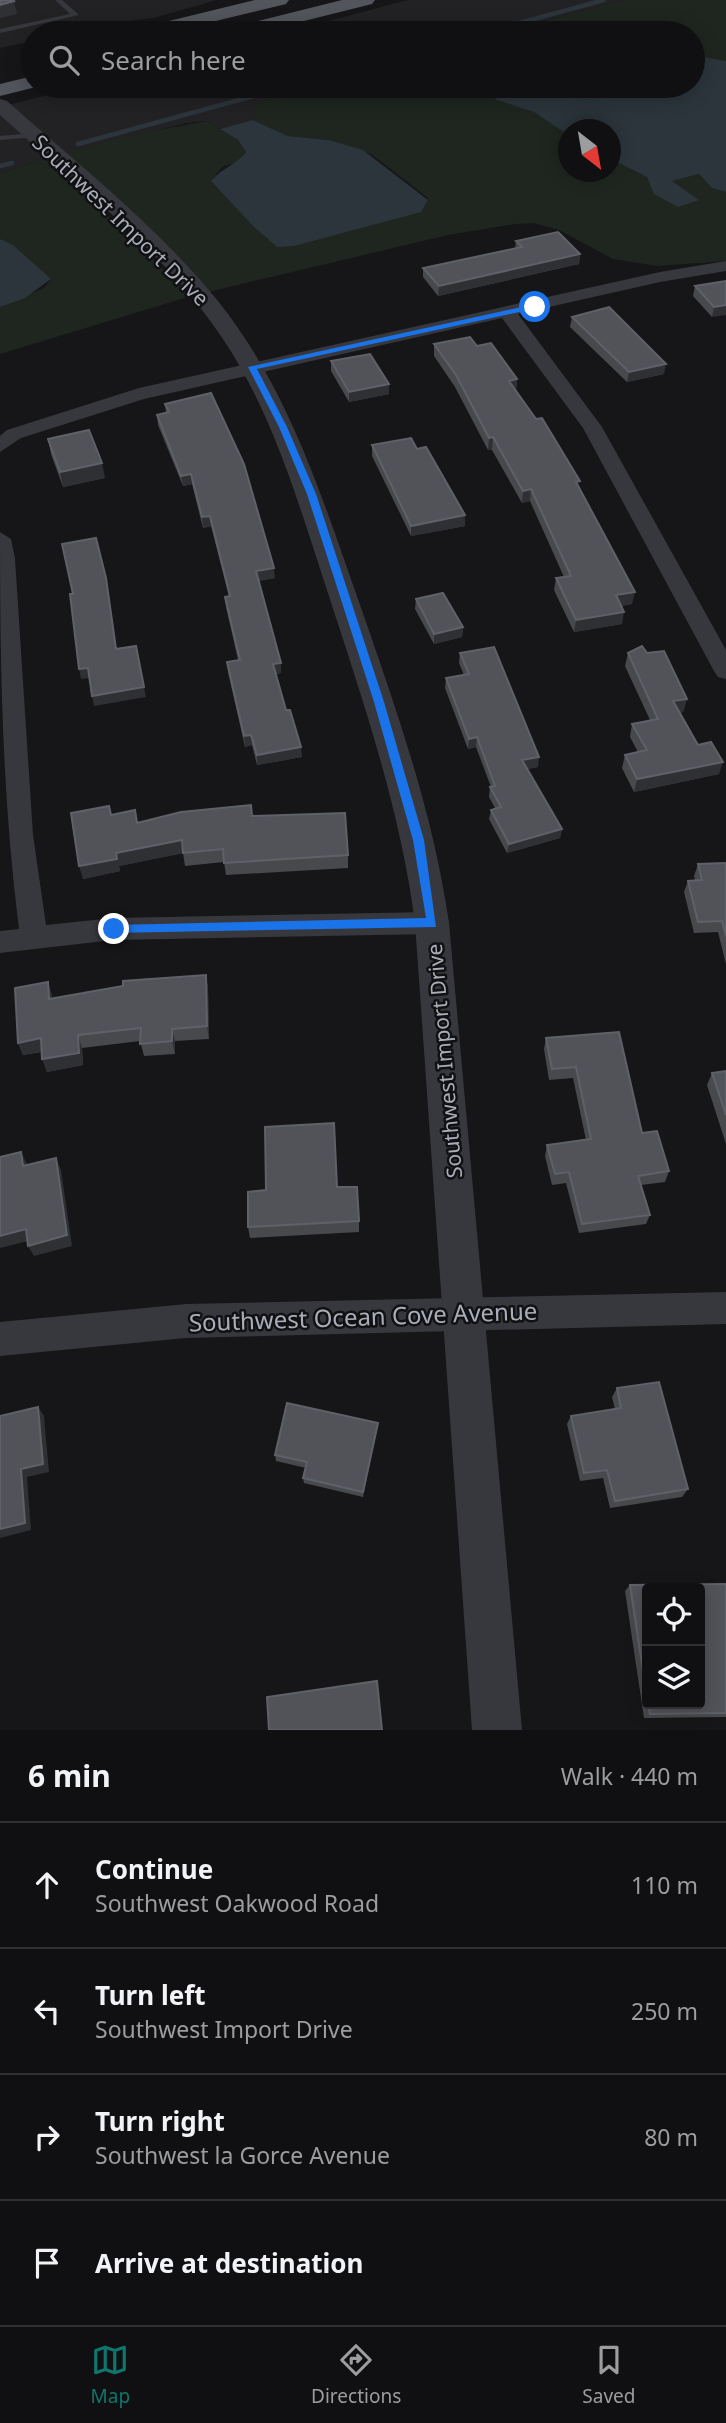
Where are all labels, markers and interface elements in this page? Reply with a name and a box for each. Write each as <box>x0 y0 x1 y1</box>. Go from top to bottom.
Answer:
search box <box>21 21 705 98</box>
icon: search <box>45 41 83 79</box>
text: Search here <box>101 42 246 78</box>
north arrow <box>558 119 621 182</box>
street label: Southwest Import Drive <box>27 128 215 312</box>
route start <box>519 291 550 322</box>
route end <box>98 913 129 944</box>
street label: Southwest Import Drive <box>420 943 468 1179</box>
street label: Southwest Ocean Cove Avenue <box>188 1293 538 1339</box>
map controls <box>642 1583 705 1709</box>
button: locate <box>642 1583 705 1646</box>
button: layers <box>642 1646 705 1709</box>
text: 6 min <box>28 1755 111 1796</box>
text: Walk · 440 m <box>561 1760 698 1792</box>
text: Continue <box>95 1851 213 1887</box>
icon: ahead <box>28 1866 66 1904</box>
text: 110 m <box>631 1869 698 1901</box>
text: Southwest Oakwood Road <box>95 1887 379 1919</box>
text: Turn left <box>95 1977 206 2013</box>
icon: left <box>28 1992 66 2030</box>
text: 250 m <box>631 1995 698 2027</box>
text: Southwest Import Drive <box>95 2013 353 2045</box>
text: Turn right <box>95 2103 225 2139</box>
icon: right <box>28 2118 66 2156</box>
text: 80 m <box>644 2121 698 2153</box>
text: Southwest la Gorce Avenue <box>95 2139 390 2171</box>
icon: arrive <box>28 2244 66 2282</box>
text: Arrive at destination <box>95 2245 364 2281</box>
tab: Map <box>91 2341 130 2409</box>
tab: Directions <box>311 2341 401 2409</box>
tab: Saved <box>582 2341 635 2409</box>

